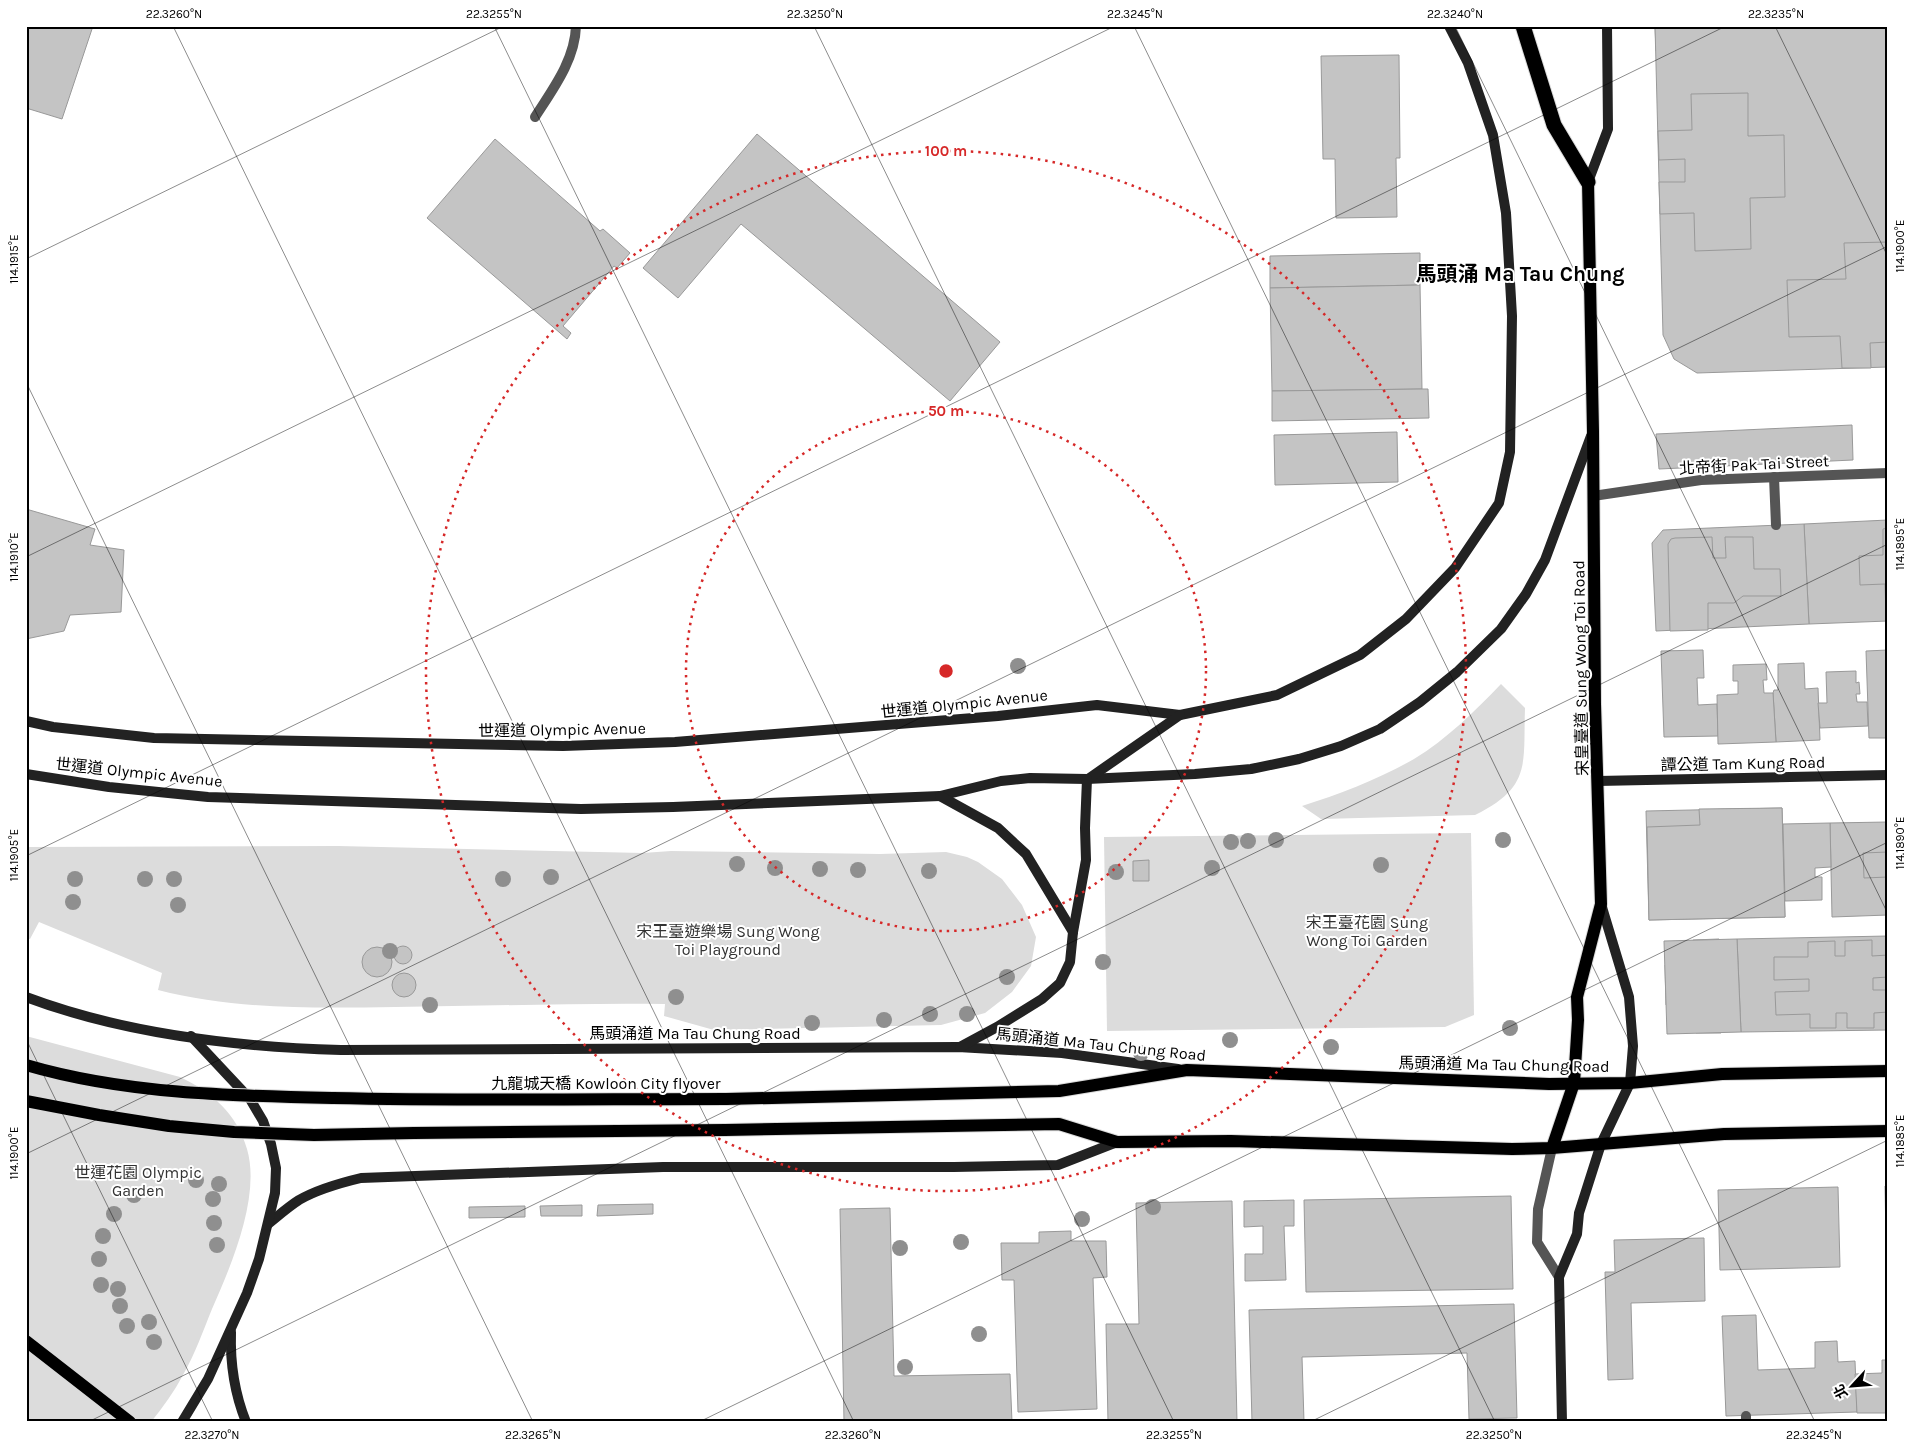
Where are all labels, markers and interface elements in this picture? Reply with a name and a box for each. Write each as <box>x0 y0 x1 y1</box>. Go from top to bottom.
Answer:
text: 22.3260°N <box>146 7 202 21</box>
text: 22.3255°N <box>466 7 522 21</box>
text: 22.3250°N <box>787 7 843 21</box>
text: 22.3245°N <box>1107 7 1163 21</box>
text: 22.3240°N <box>1427 7 1483 21</box>
text: 22.3235°N <box>1748 7 1804 21</box>
text: 100 m <box>925 142 967 160</box>
text: 114.1900°E <box>1893 220 1907 272</box>
text: 114.1915°E <box>7 234 21 284</box>
district label: 馬頭涌 Ma Tau Chung <box>1415 262 1625 286</box>
text: 50 m <box>928 402 964 420</box>
street label: 北帝街 Pak Tai Street <box>1679 451 1830 478</box>
text: 114.1895°E <box>1893 518 1907 570</box>
text: 114.1910°E <box>7 532 21 582</box>
street label: 宋皇臺道 Sung Wong Toi Road <box>1569 560 1592 776</box>
centre of rings <box>937 662 955 680</box>
street label: 世運道 Olympic Avenue <box>880 685 1049 722</box>
street label: 世運道 Olympic Avenue <box>478 719 646 740</box>
street label: 譚公道 Tam Kung Road <box>1660 753 1826 774</box>
street label: 世運道 Olympic Avenue <box>54 754 223 791</box>
text: 114.1890°E <box>1893 816 1907 870</box>
text: 114.1905°E <box>7 829 21 881</box>
park label: 宋王臺花園 Sung Wong Toi Garden <box>1306 913 1428 950</box>
park label: 宋王臺遊樂場 Sung Wong Toi Playground <box>637 922 819 959</box>
street label: 馬頭涌道 Ma Tau Chung Road <box>589 1024 801 1043</box>
street label: 馬頭涌道 Ma Tau Chung Road <box>995 1024 1207 1065</box>
street label: 馬頭涌道 Ma Tau Chung Road <box>1398 1053 1610 1076</box>
street label: 九龍城天橋 Kowloon City flyover <box>491 1074 721 1093</box>
text: 114.1885°E <box>1893 1114 1907 1168</box>
text: 114.1900°E <box>7 1127 21 1179</box>
park label: 世運花園 Olympic Garden <box>74 1163 202 1200</box>
north arrow <box>1826 1360 1876 1410</box>
text: 北 <box>1830 1381 1851 1401</box>
text: 22.3270°N <box>184 1428 240 1442</box>
text: 22.3265°N <box>505 1428 561 1442</box>
text: 22.3260°N <box>825 1428 881 1442</box>
text: 22.3255°N <box>1146 1428 1202 1442</box>
text: 22.3250°N <box>1466 1428 1522 1442</box>
text: 22.3245°N <box>1786 1428 1842 1442</box>

